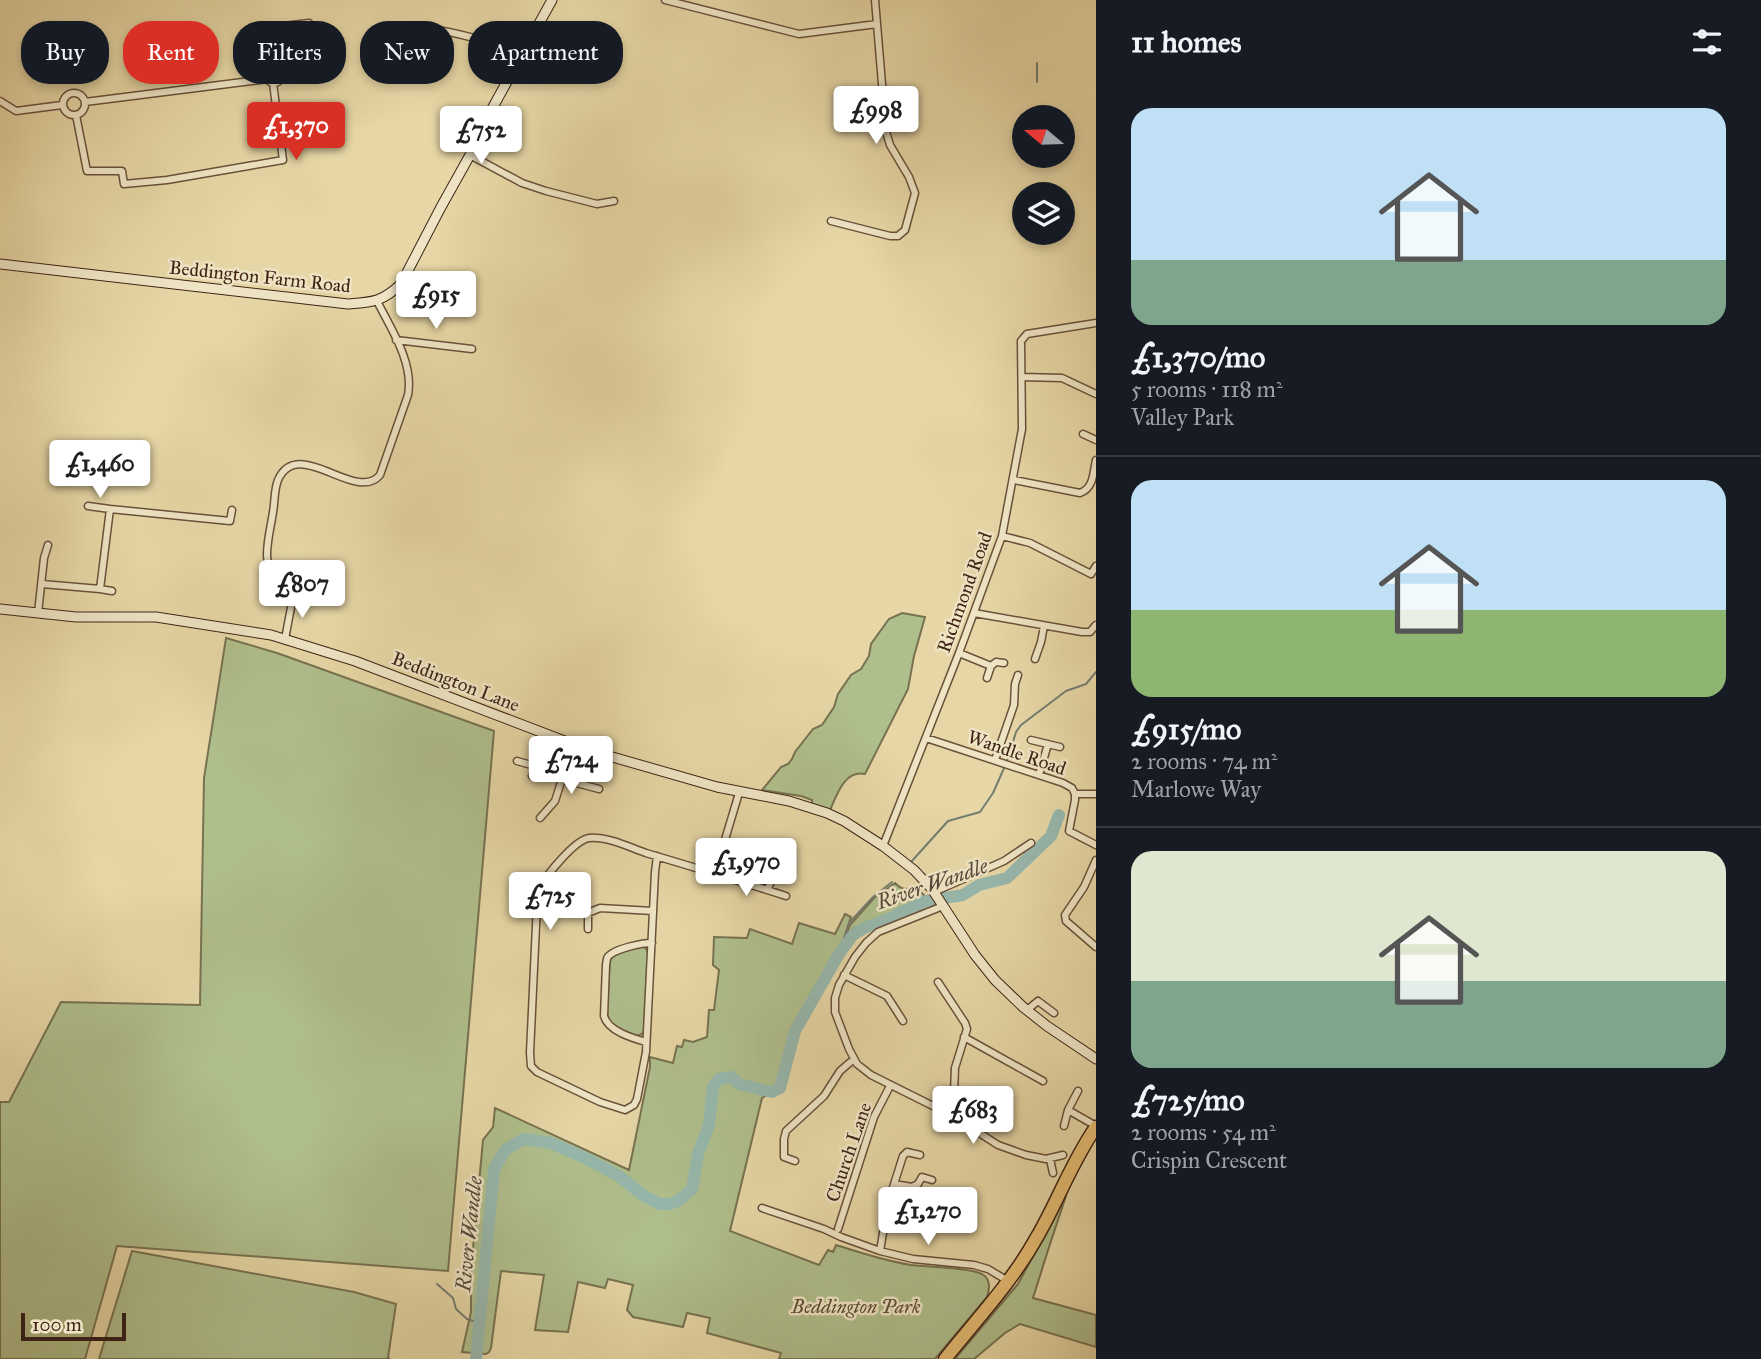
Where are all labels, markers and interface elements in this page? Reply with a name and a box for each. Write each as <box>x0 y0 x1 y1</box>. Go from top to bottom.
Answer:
chip: Buy <box>21 21 109 84</box>
chip: Rent <box>123 21 219 84</box>
chip: Filters <box>233 21 346 84</box>
chip: New <box>360 21 454 84</box>
chip: Apartment <box>468 21 623 84</box>
icon: filters <box>1688 23 1726 61</box>
text: 11 homes <box>1131 24 1242 60</box>
pin: £998 <box>835 86 917 146</box>
text: £998 <box>850 95 902 123</box>
pin: £1,370 <box>239 102 353 162</box>
north arrow <box>1012 105 1074 168</box>
map controls <box>1012 105 1075 245</box>
pin: £752 <box>440 106 522 166</box>
text: £1,370 <box>263 111 329 139</box>
text: £752 <box>456 115 506 143</box>
icon: home <box>1366 154 1492 280</box>
button: layers <box>1012 182 1075 245</box>
street label: Beddington Farm Road <box>168 256 352 299</box>
pin: £915 <box>395 272 477 331</box>
text: £915 <box>412 280 460 308</box>
text: £1,370/mo <box>1131 339 1265 375</box>
text: 5 rooms · 118 m² <box>1131 375 1283 403</box>
text: Valley Park <box>1131 403 1234 431</box>
pin: £1,460 <box>43 440 157 500</box>
text: £1,460 <box>65 449 135 477</box>
icon: home <box>1366 526 1492 652</box>
street label: Richmond Road <box>932 528 997 656</box>
pin: £807 <box>261 560 343 620</box>
text: £807 <box>275 569 329 597</box>
street label: Beddington Lane <box>388 647 523 717</box>
text: £915/mo <box>1131 711 1241 747</box>
street label: Wandle Road <box>965 725 1069 780</box>
pin: £724 <box>530 736 612 796</box>
text: £724 <box>545 745 597 773</box>
text: 2 rooms · 74 m² <box>1131 747 1277 775</box>
text: Marlowe Way <box>1131 775 1261 803</box>
pin: £1,970 <box>689 838 803 898</box>
text: £1,970 <box>712 847 780 875</box>
water label: River Wandle <box>872 852 992 915</box>
pin: £725 <box>509 872 591 932</box>
text: £725 <box>525 881 575 909</box>
icon: home <box>1366 897 1492 1023</box>
text: £725/mo <box>1131 1082 1245 1118</box>
pin: £683 <box>932 1086 1014 1146</box>
text: £683 <box>948 1095 998 1123</box>
street label: Church Lane <box>821 1099 876 1205</box>
text: 2 rooms · 54 m² <box>1131 1118 1276 1146</box>
text: Crispin Crescent <box>1131 1146 1287 1174</box>
water label: River Wandle <box>450 1174 488 1294</box>
pin: £1,270 <box>871 1188 985 1247</box>
text: £1,270 <box>894 1196 962 1224</box>
park label: Beddington Park <box>791 1295 921 1318</box>
scale bar <box>21 1310 126 1342</box>
text: 100 m <box>32 1313 82 1336</box>

